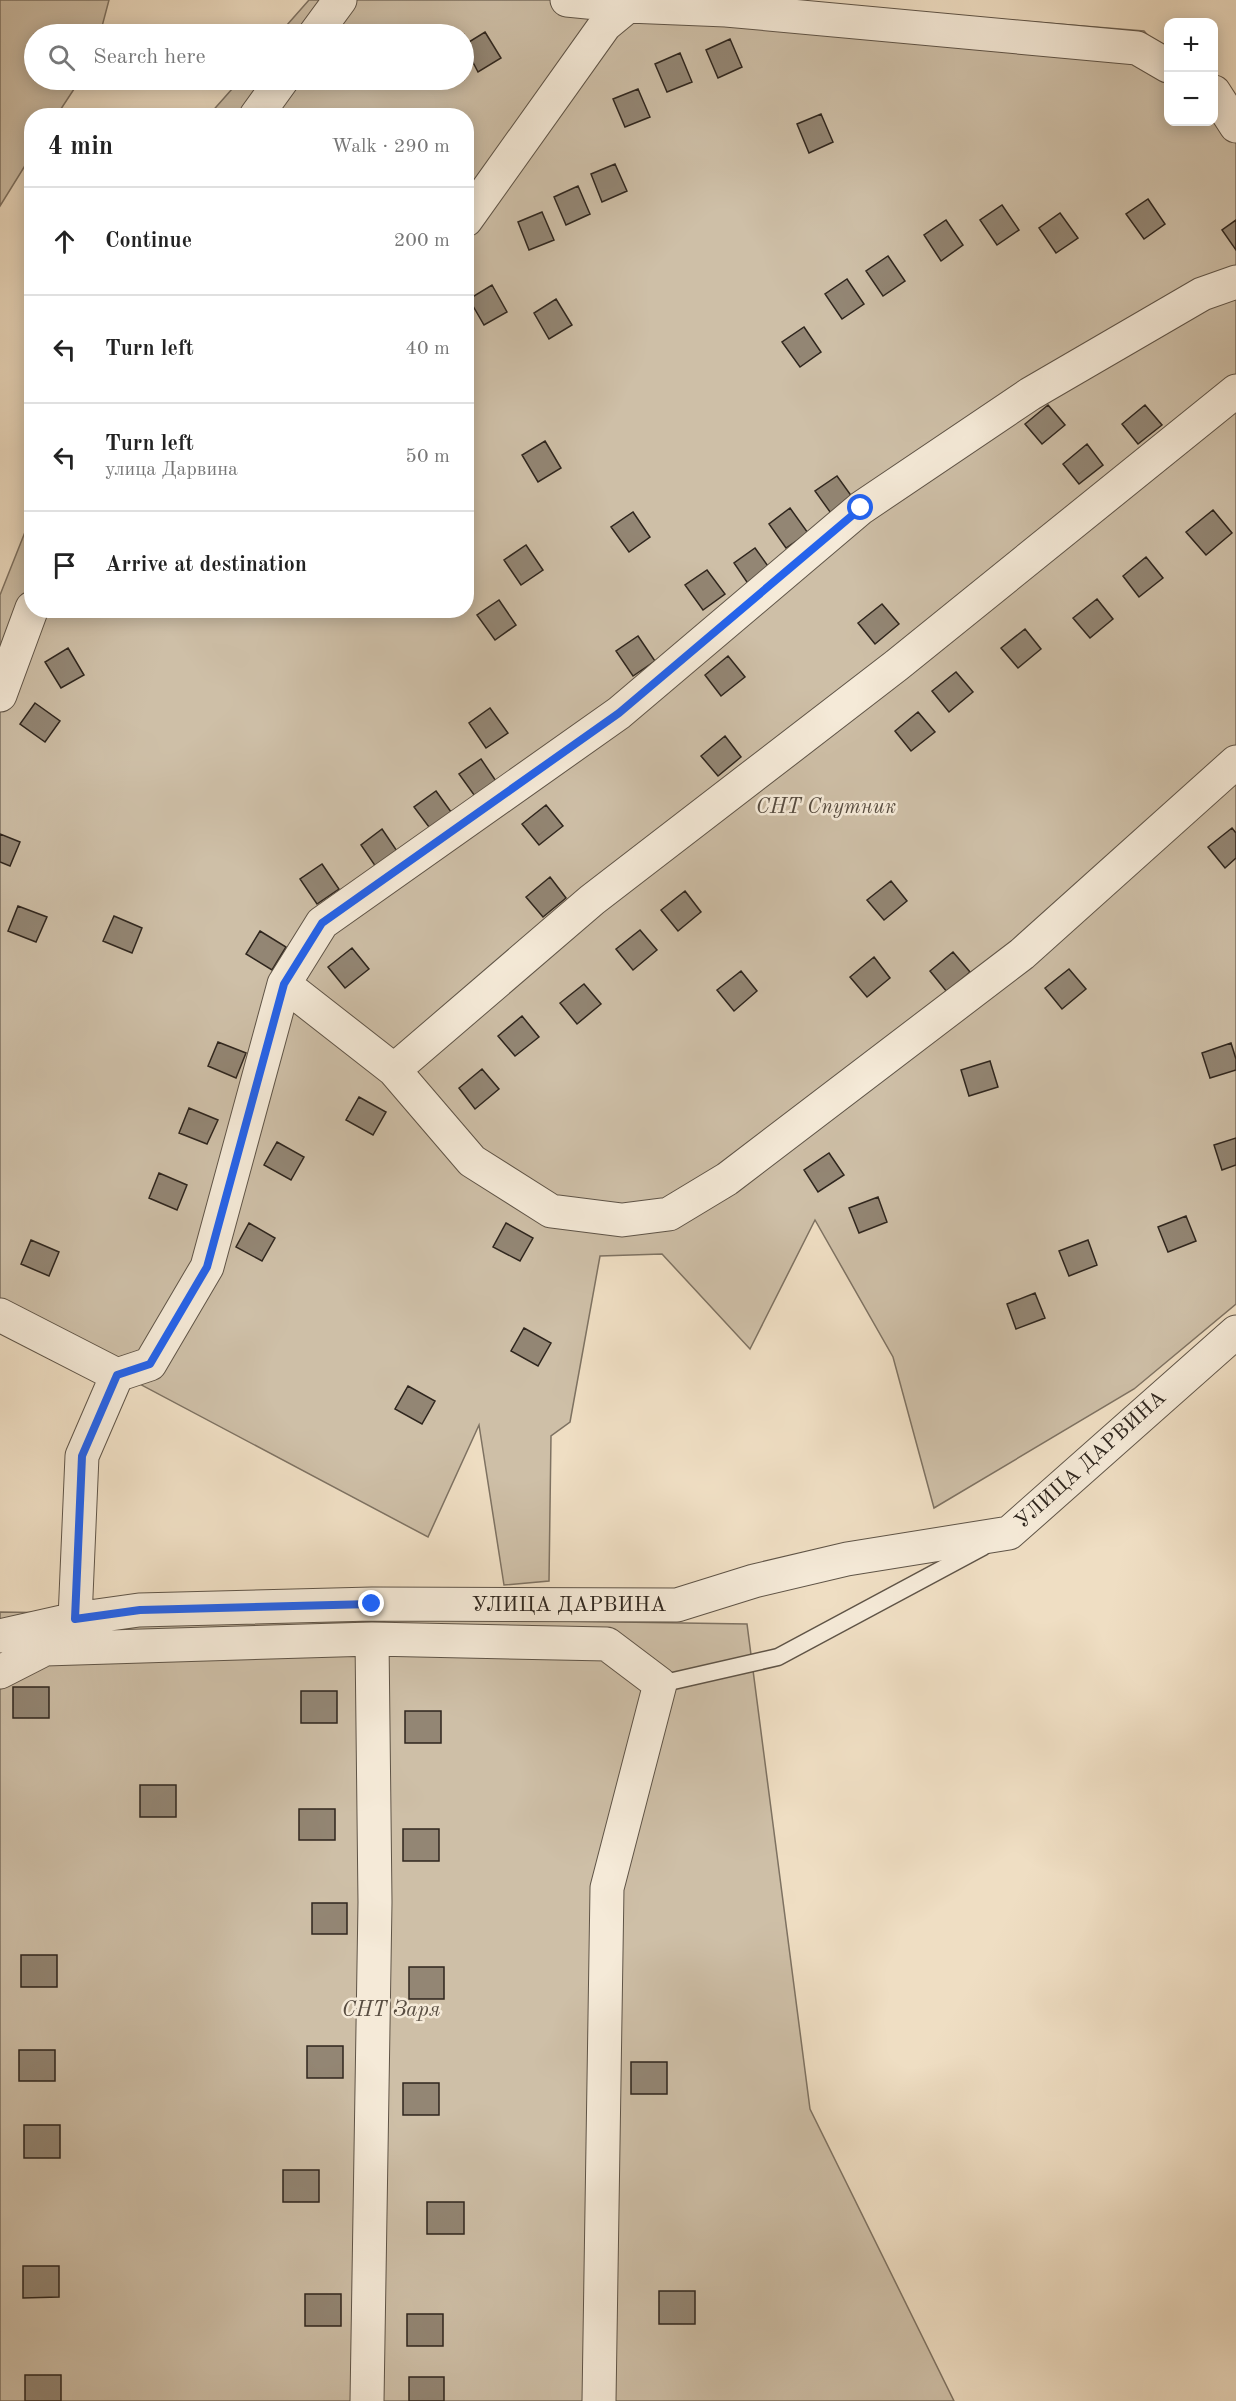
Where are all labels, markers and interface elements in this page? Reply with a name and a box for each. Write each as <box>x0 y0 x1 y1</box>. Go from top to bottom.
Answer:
map controls <box>1164 18 1218 126</box>
button: + <box>1164 18 1218 72</box>
search box <box>24 24 474 90</box>
icon: search <box>45 41 78 74</box>
text: Search here <box>93 46 206 68</box>
button: − <box>1164 72 1218 126</box>
text: 4 min <box>48 134 113 160</box>
text: Walk · 290 m <box>331 137 450 157</box>
icon: ahead <box>48 225 81 258</box>
text: Continue <box>105 230 192 252</box>
text: 200 m <box>394 231 450 251</box>
icon: left <box>48 333 81 366</box>
text: Turn left <box>105 338 194 360</box>
text: 40 m <box>405 339 450 359</box>
text: Turn left <box>105 433 194 455</box>
icon: left <box>48 441 81 474</box>
text: 50 m <box>405 447 450 467</box>
text: улица Дарвина <box>105 460 238 480</box>
route start <box>847 494 873 520</box>
icon: arrive <box>48 549 81 582</box>
text: Arrive at destination <box>105 554 307 576</box>
park label: СНТ Спутник <box>756 797 896 818</box>
street label: УЛИЦА ДАРВИНА <box>1012 1387 1170 1533</box>
route end <box>358 1590 384 1616</box>
street label: УЛИЦА ДАРВИНА <box>472 1595 666 1616</box>
park label: СНТ Заря <box>342 1999 440 2021</box>

